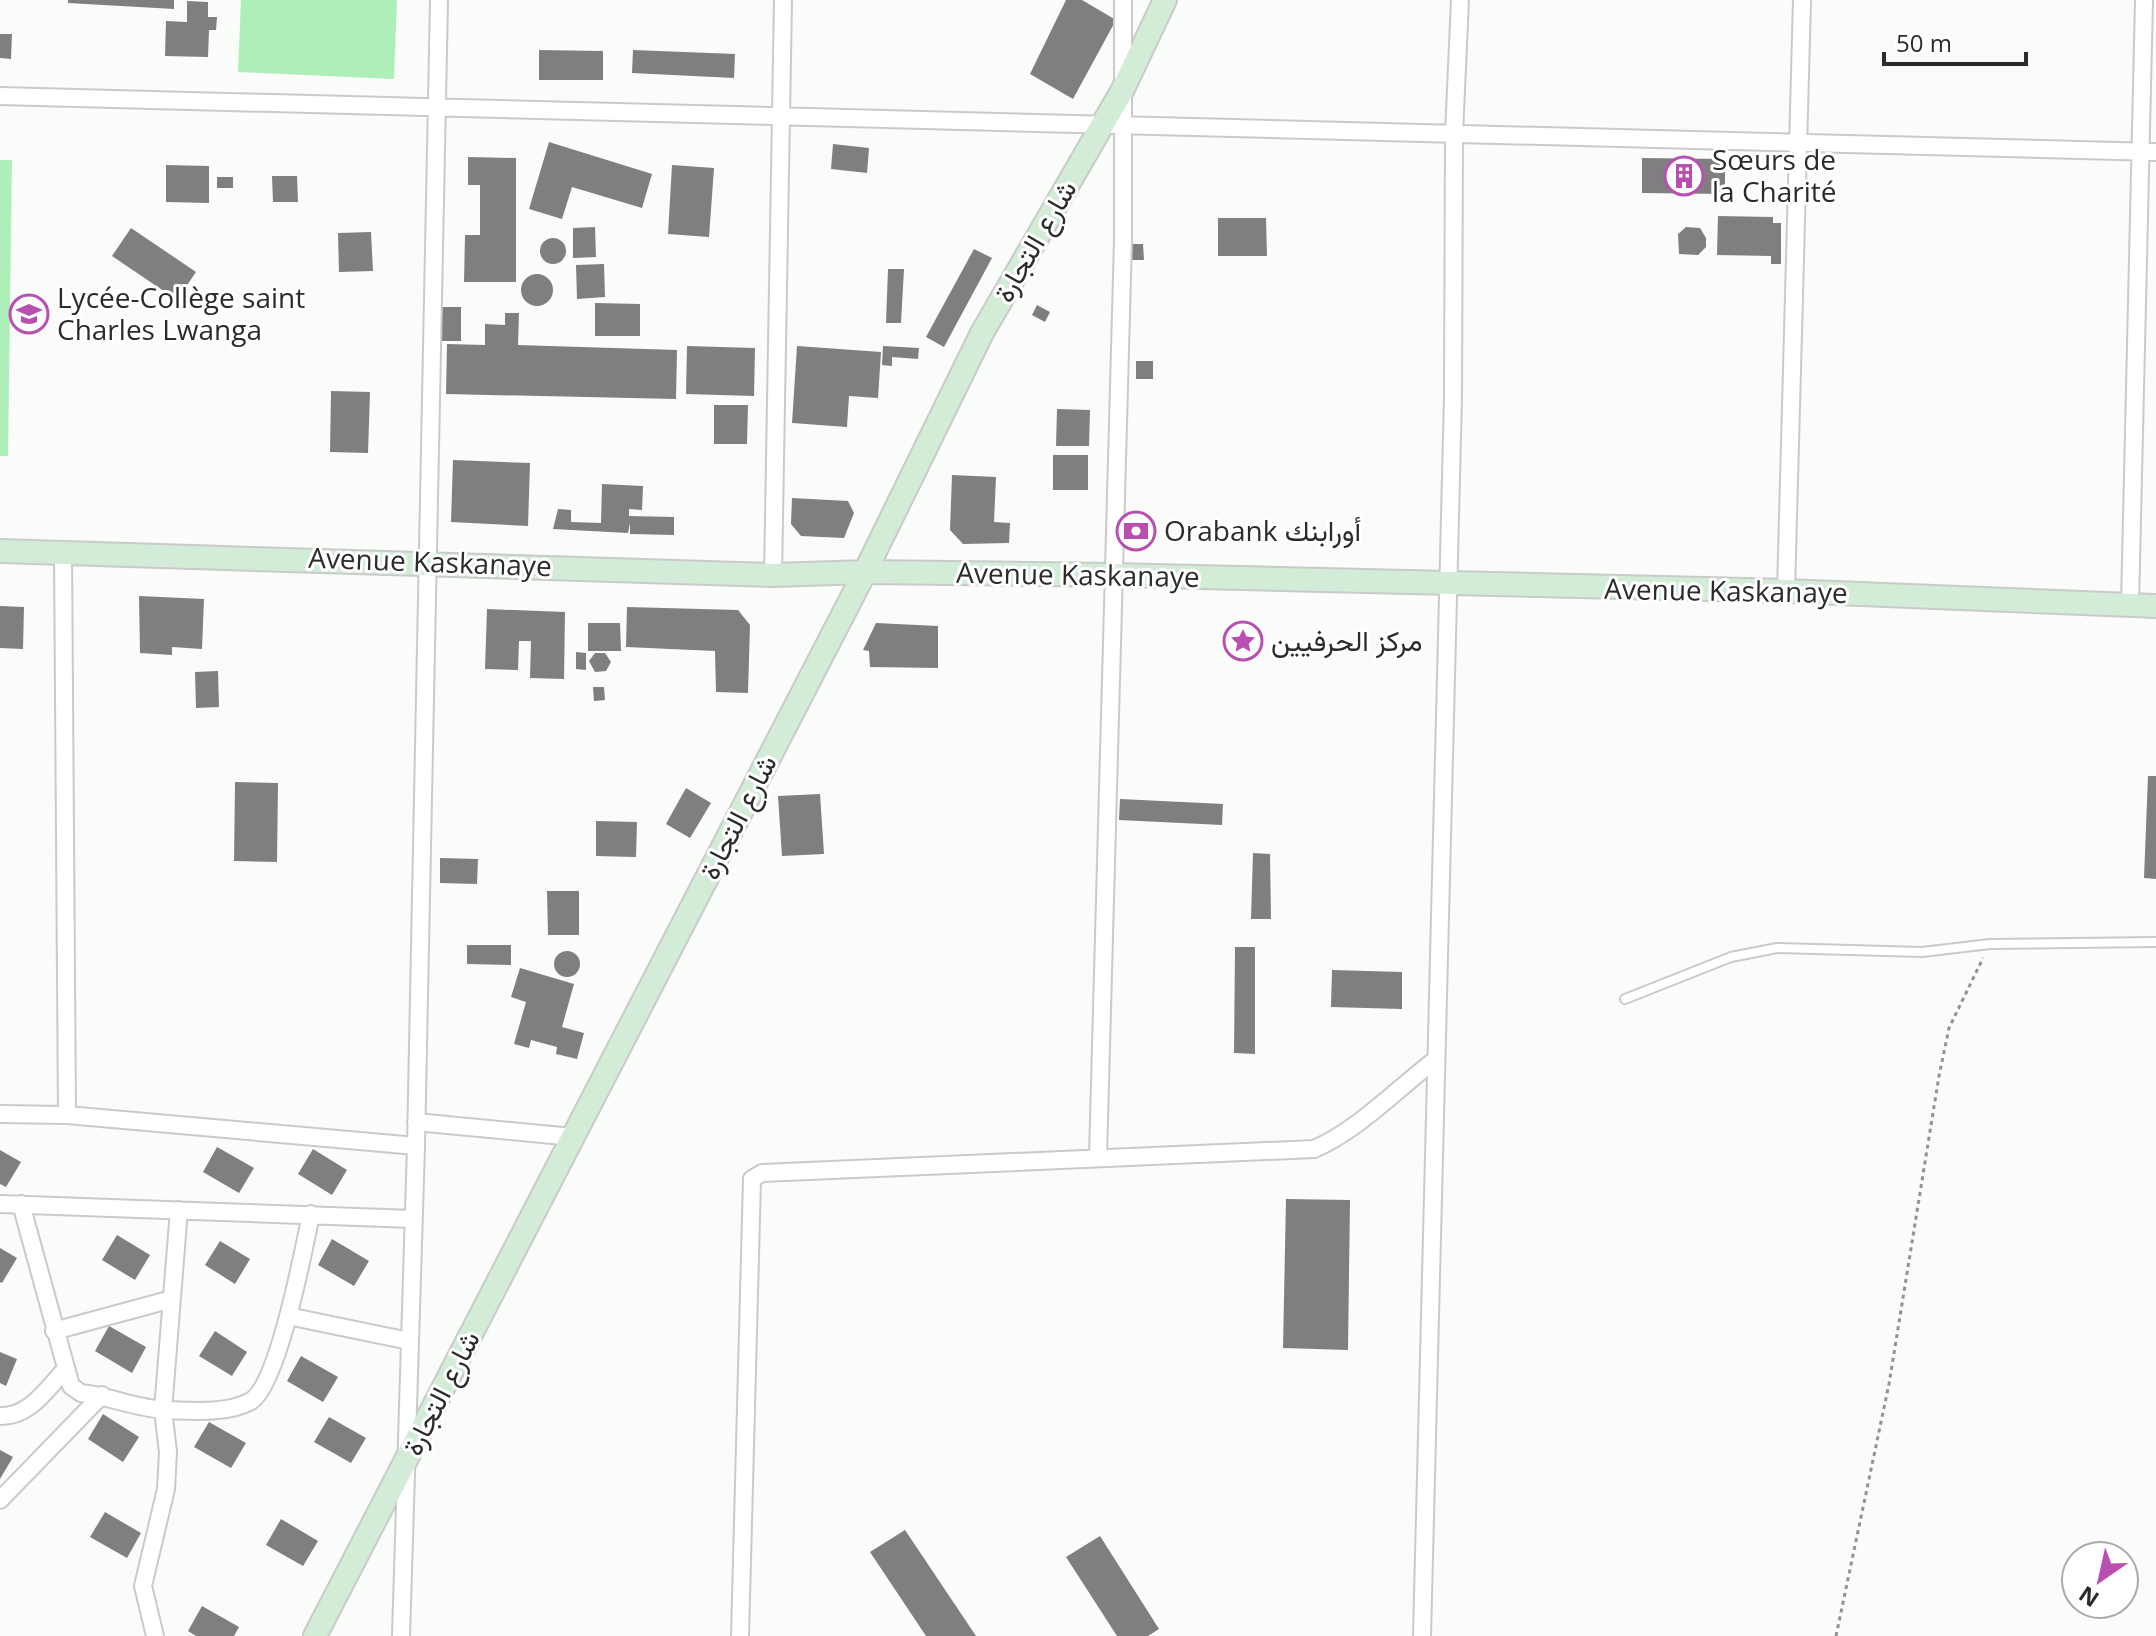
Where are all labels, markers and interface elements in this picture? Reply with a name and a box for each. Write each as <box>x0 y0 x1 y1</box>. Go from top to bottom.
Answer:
scale bar <box>1884 16 2026 66</box>
text: 50 m <box>1896 26 1952 59</box>
place label: Sœurs de la Charité <box>1712 140 1836 210</box>
building icon: Sœurs de la Charité <box>1663 155 1705 197</box>
street label: شارع التجارة <box>984 173 1085 309</box>
place label: Lycée-Collège saint Charles Lwanga <box>57 278 305 348</box>
school or university icon: Lycée-Collège saint Charles Lwanga <box>8 293 50 335</box>
bank icon: Orabank أورابنك <box>1115 510 1157 552</box>
place label: Orabank أورابنك <box>1164 511 1361 549</box>
street label: Avenue Kaskanaye <box>308 538 552 584</box>
street label: Avenue Kaskanaye <box>956 553 1200 595</box>
street label: Avenue Kaskanaye <box>1604 569 1848 611</box>
place icon: مركز الحرفيين <box>1222 620 1264 662</box>
place label: مركز الحرفيين <box>1271 621 1422 659</box>
street label: شارع التجارة <box>690 748 786 886</box>
street label: شارع التجارة <box>393 1324 489 1462</box>
north arrow <box>2060 1540 2140 1620</box>
text: N <box>2072 1580 2104 1615</box>

